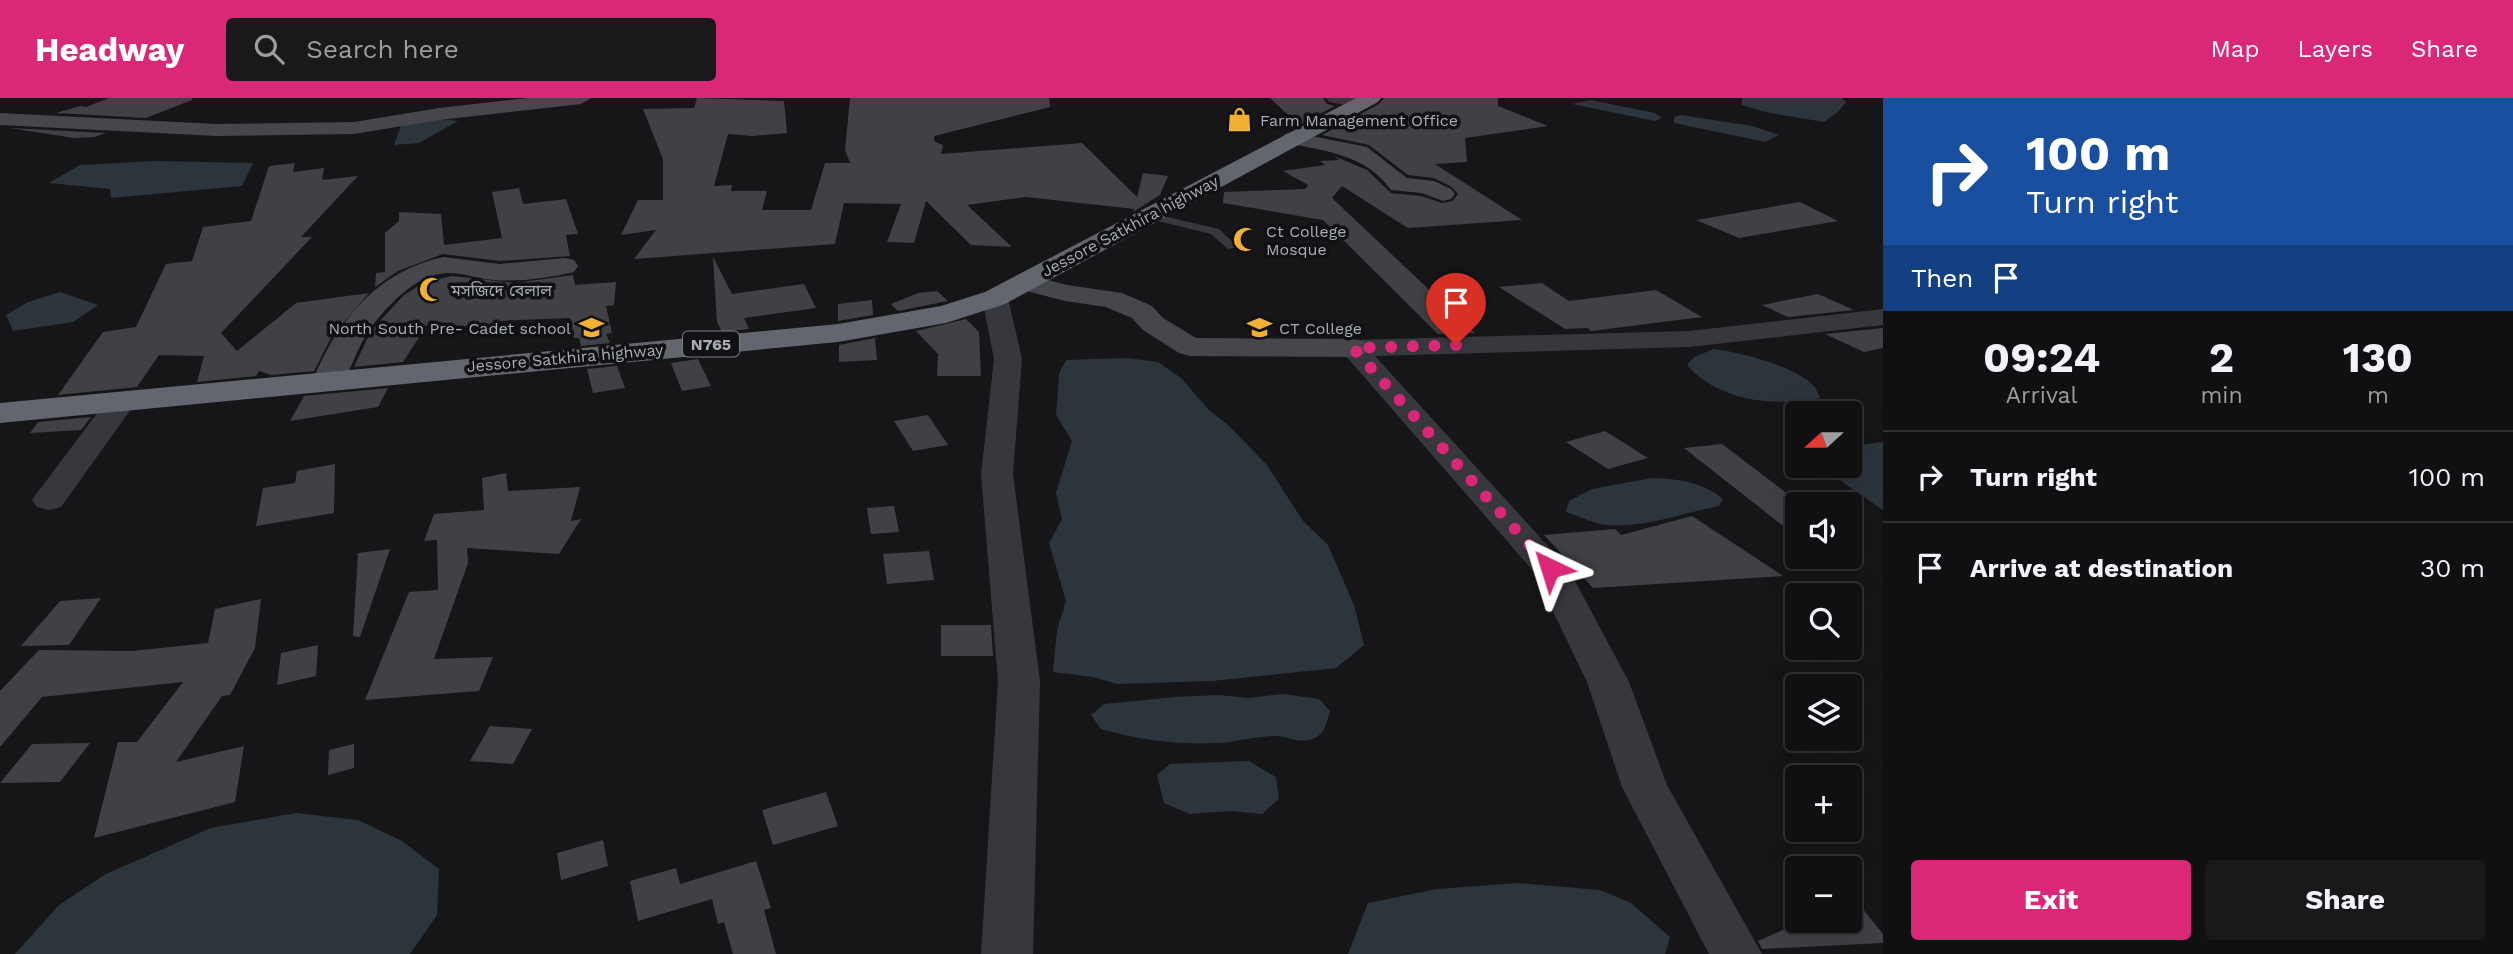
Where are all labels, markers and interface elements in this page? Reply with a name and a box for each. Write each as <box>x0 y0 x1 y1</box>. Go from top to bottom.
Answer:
search box <box>226 18 716 81</box>
text: Headway <box>35 30 184 69</box>
icon: search <box>250 30 288 68</box>
text: Search here <box>306 34 459 64</box>
text: Map <box>2211 35 2259 63</box>
text: Layers <box>2297 35 2373 63</box>
text: Share <box>2411 35 2478 63</box>
shop icon: Farm Management Office <box>1226 106 1254 134</box>
place label: Farm Management Office <box>1260 111 1458 130</box>
text: 100 m <box>2026 124 2170 182</box>
icon: right <box>1911 126 2002 217</box>
street label: Jessore Satkhira highway <box>1038 171 1222 281</box>
text: Turn right <box>2026 183 2178 221</box>
place label: Ct College Mosque <box>1266 222 1346 259</box>
mosque icon: Ct College Mosque <box>1232 226 1260 254</box>
icon: arrive <box>1987 259 2025 297</box>
text: Then <box>1911 263 1973 293</box>
pin <box>1426 273 1486 345</box>
mosque icon: মসজিদে বেলাল <box>417 276 445 304</box>
place label: মসজিদে বেলাল <box>450 281 552 300</box>
icon: arrive <box>1437 284 1475 322</box>
school or university icon: North South Pre- Cadet school <box>577 314 605 342</box>
school or university icon: CT College <box>1245 314 1273 342</box>
place label: North South Pre- Cadet school <box>328 319 571 338</box>
place label: CT College <box>1279 319 1362 338</box>
road number: N765 <box>683 332 739 356</box>
text: 09:24 <box>1983 333 2100 382</box>
text: 2 <box>2209 333 2234 382</box>
text: 130 <box>2343 333 2413 382</box>
street label: Jessore Satkhira highway <box>466 340 665 376</box>
text: Arrival <box>2006 382 2078 409</box>
text: min <box>2200 382 2243 409</box>
text: m <box>2367 382 2389 409</box>
north arrow <box>1785 401 1862 478</box>
map controls <box>1785 401 1862 933</box>
icon: right <box>1911 458 1949 496</box>
text: Turn right <box>1970 462 2097 492</box>
text: 100 m <box>2409 462 2485 492</box>
button: sound <box>1785 492 1862 569</box>
position arrow <box>1513 531 1587 605</box>
icon: arrive <box>1911 549 1949 587</box>
text: Arrive at destination <box>1970 553 2233 583</box>
text: 30 m <box>2420 553 2485 583</box>
button: search <box>1785 583 1862 660</box>
button: layers <box>1785 674 1862 751</box>
button: + <box>1785 765 1862 842</box>
button: − <box>1785 856 1862 933</box>
button: Exit <box>1911 860 2191 940</box>
button: Share <box>2205 860 2485 940</box>

